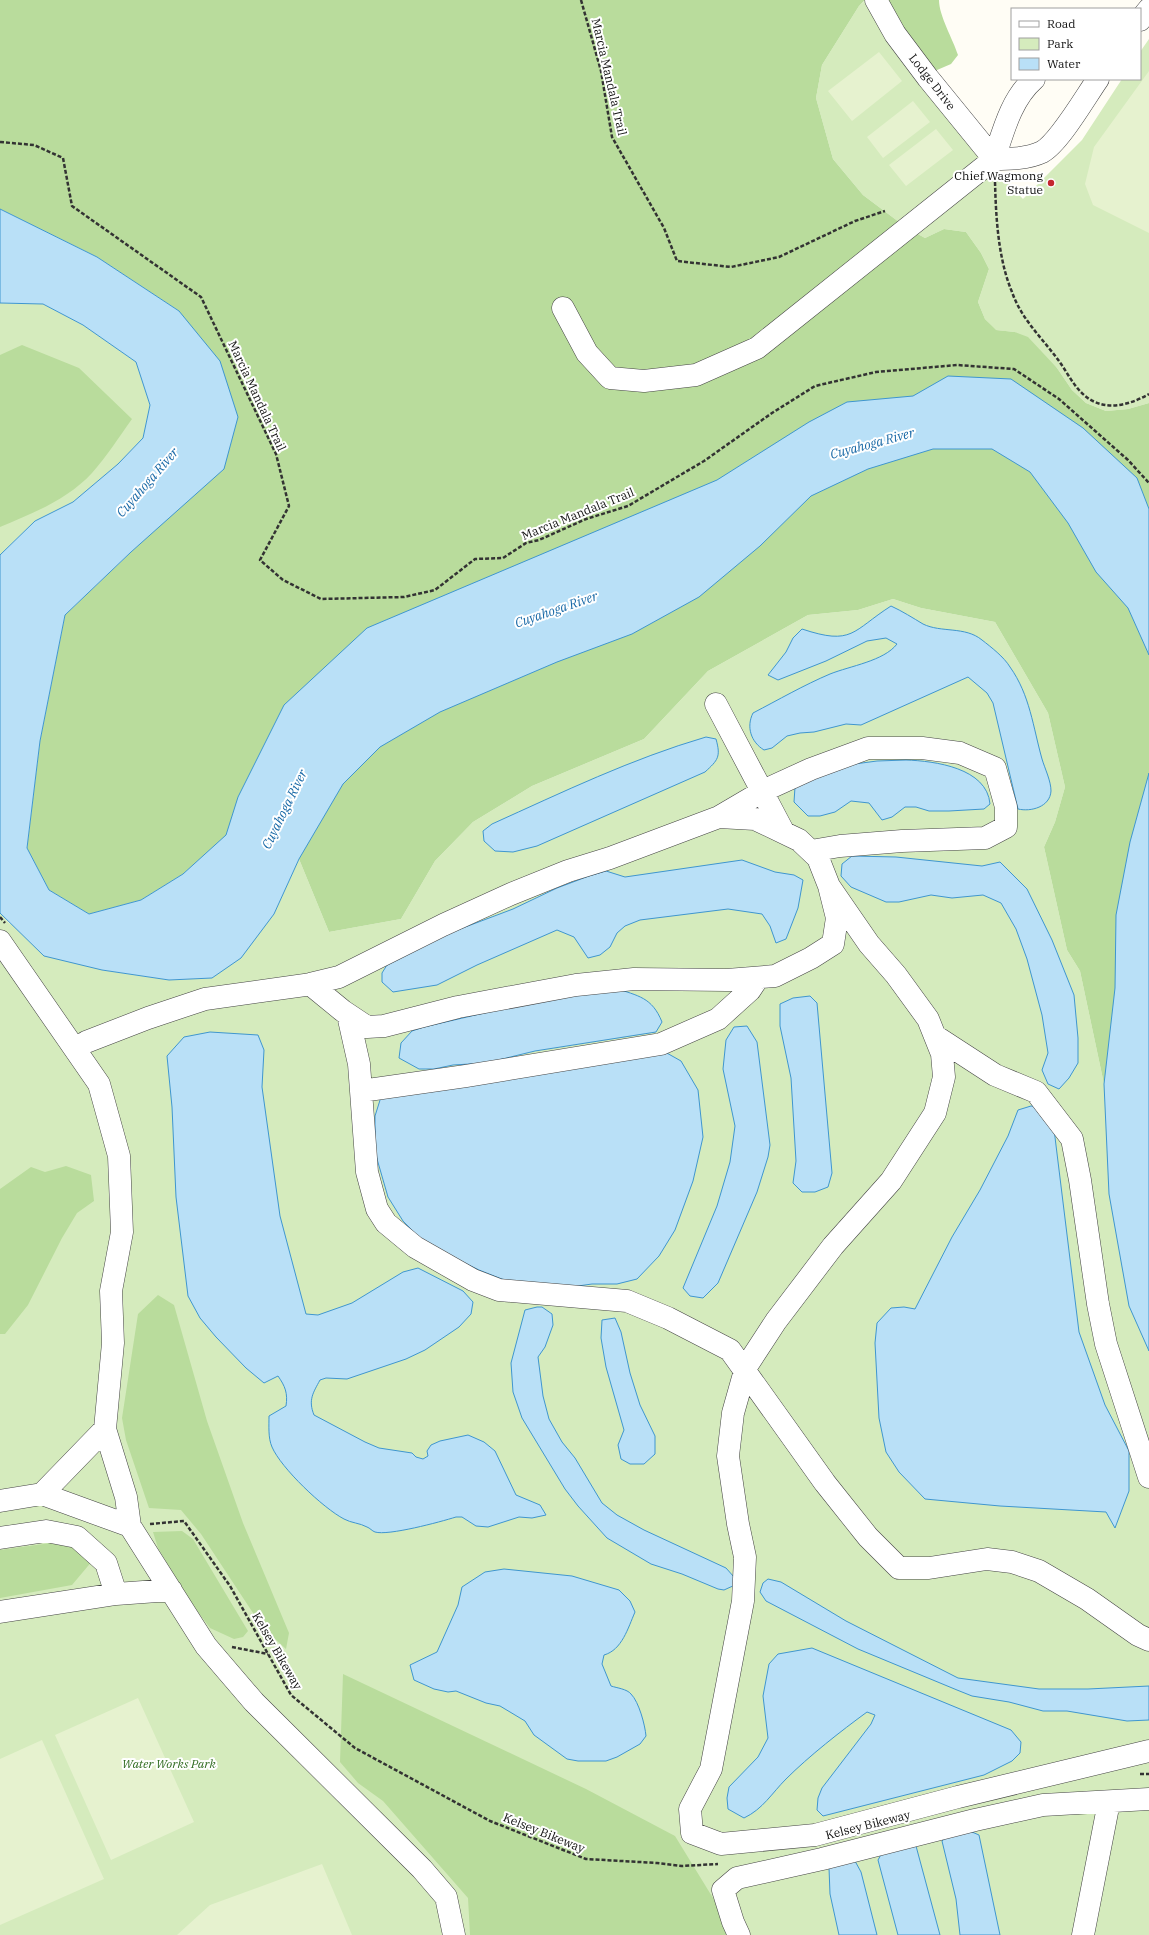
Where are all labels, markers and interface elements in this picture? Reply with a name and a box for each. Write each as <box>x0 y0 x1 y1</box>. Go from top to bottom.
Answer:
legend <box>1011 8 1141 80</box>
text: Road <box>1047 16 1076 31</box>
street label: Marcia Mandala Trail <box>589 17 630 137</box>
text: Park <box>1047 36 1073 51</box>
street label: Lodge Drive <box>906 51 959 113</box>
text: Water <box>1047 56 1081 71</box>
place label: Chief Wagmong Statue <box>954 168 1043 197</box>
marker: Chief Wagmong Statue <box>1046 178 1056 188</box>
street label: Marcia Mandala Trail <box>225 338 290 454</box>
water label: Cuyahoga River <box>828 424 916 463</box>
water label: Cuyahoga River <box>113 444 182 521</box>
street label: Marcia Mandala Trail <box>519 484 637 543</box>
water label: Cuyahoga River <box>512 587 600 632</box>
water label: Cuyahoga River <box>258 766 311 852</box>
street label: Kelsey Bikeway <box>249 1609 306 1693</box>
park label: Water Works Park <box>122 1756 217 1771</box>
street label: Kelsey Bikeway <box>824 1807 912 1842</box>
street label: Kelsey Bikeway <box>501 1809 588 1856</box>

